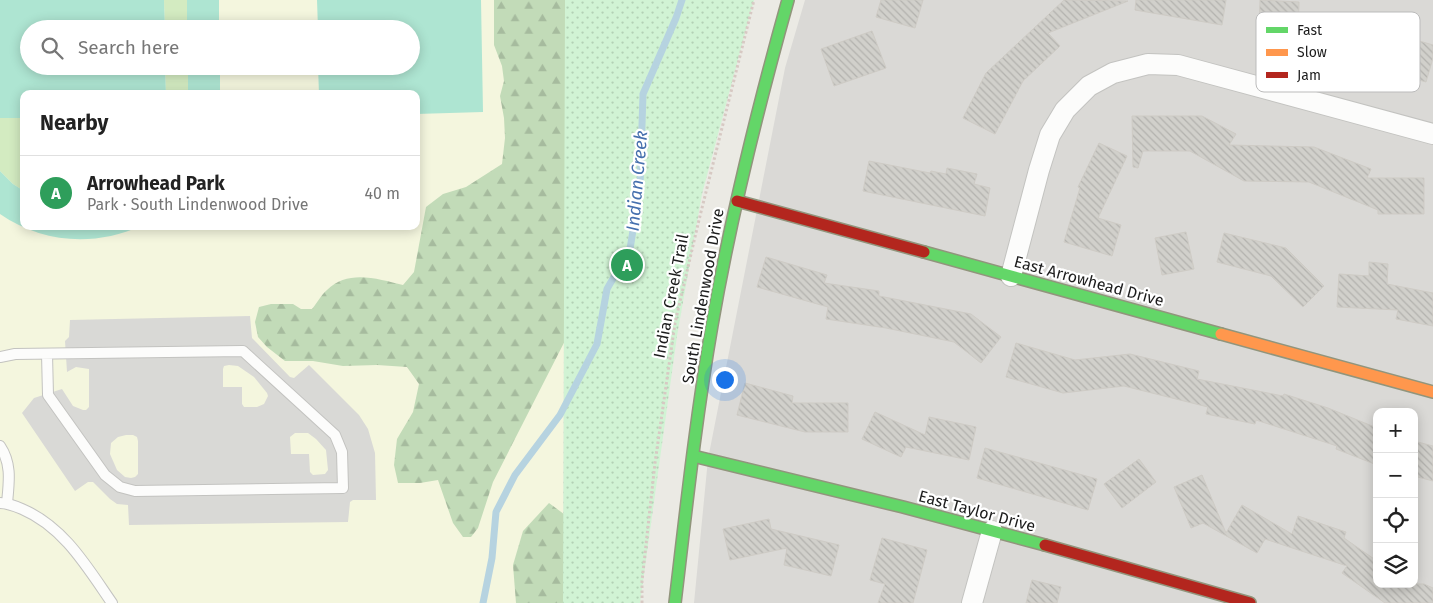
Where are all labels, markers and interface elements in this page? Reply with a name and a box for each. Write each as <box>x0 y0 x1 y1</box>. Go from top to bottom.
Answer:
legend <box>1256 12 1420 92</box>
search box <box>20 20 420 75</box>
text: Fast <box>1297 22 1323 39</box>
icon: search <box>38 34 66 62</box>
text: Search here <box>78 36 179 59</box>
text: Slow <box>1297 44 1327 61</box>
text: Jam <box>1297 67 1321 84</box>
text: Nearby <box>40 110 108 136</box>
water label: Indian Creek <box>622 130 652 232</box>
text: Arrowhead Park <box>87 172 225 195</box>
text: A <box>51 184 61 203</box>
text: 40 m <box>365 184 400 203</box>
text: Park · South Lindenwood Drive <box>87 195 309 214</box>
street label: South Lindenwood Drive <box>678 207 728 385</box>
street label: Indian Creek Trail <box>650 232 692 360</box>
pin: A <box>611 246 643 284</box>
street label: East Arrowhead Drive <box>1012 252 1166 310</box>
your location <box>712 367 738 393</box>
map controls <box>1373 408 1418 588</box>
button: + <box>1373 408 1418 453</box>
button: − <box>1373 453 1418 498</box>
street label: East Taylor Drive <box>917 486 1037 536</box>
button: locate <box>1373 498 1418 543</box>
button: layers <box>1373 543 1418 588</box>

